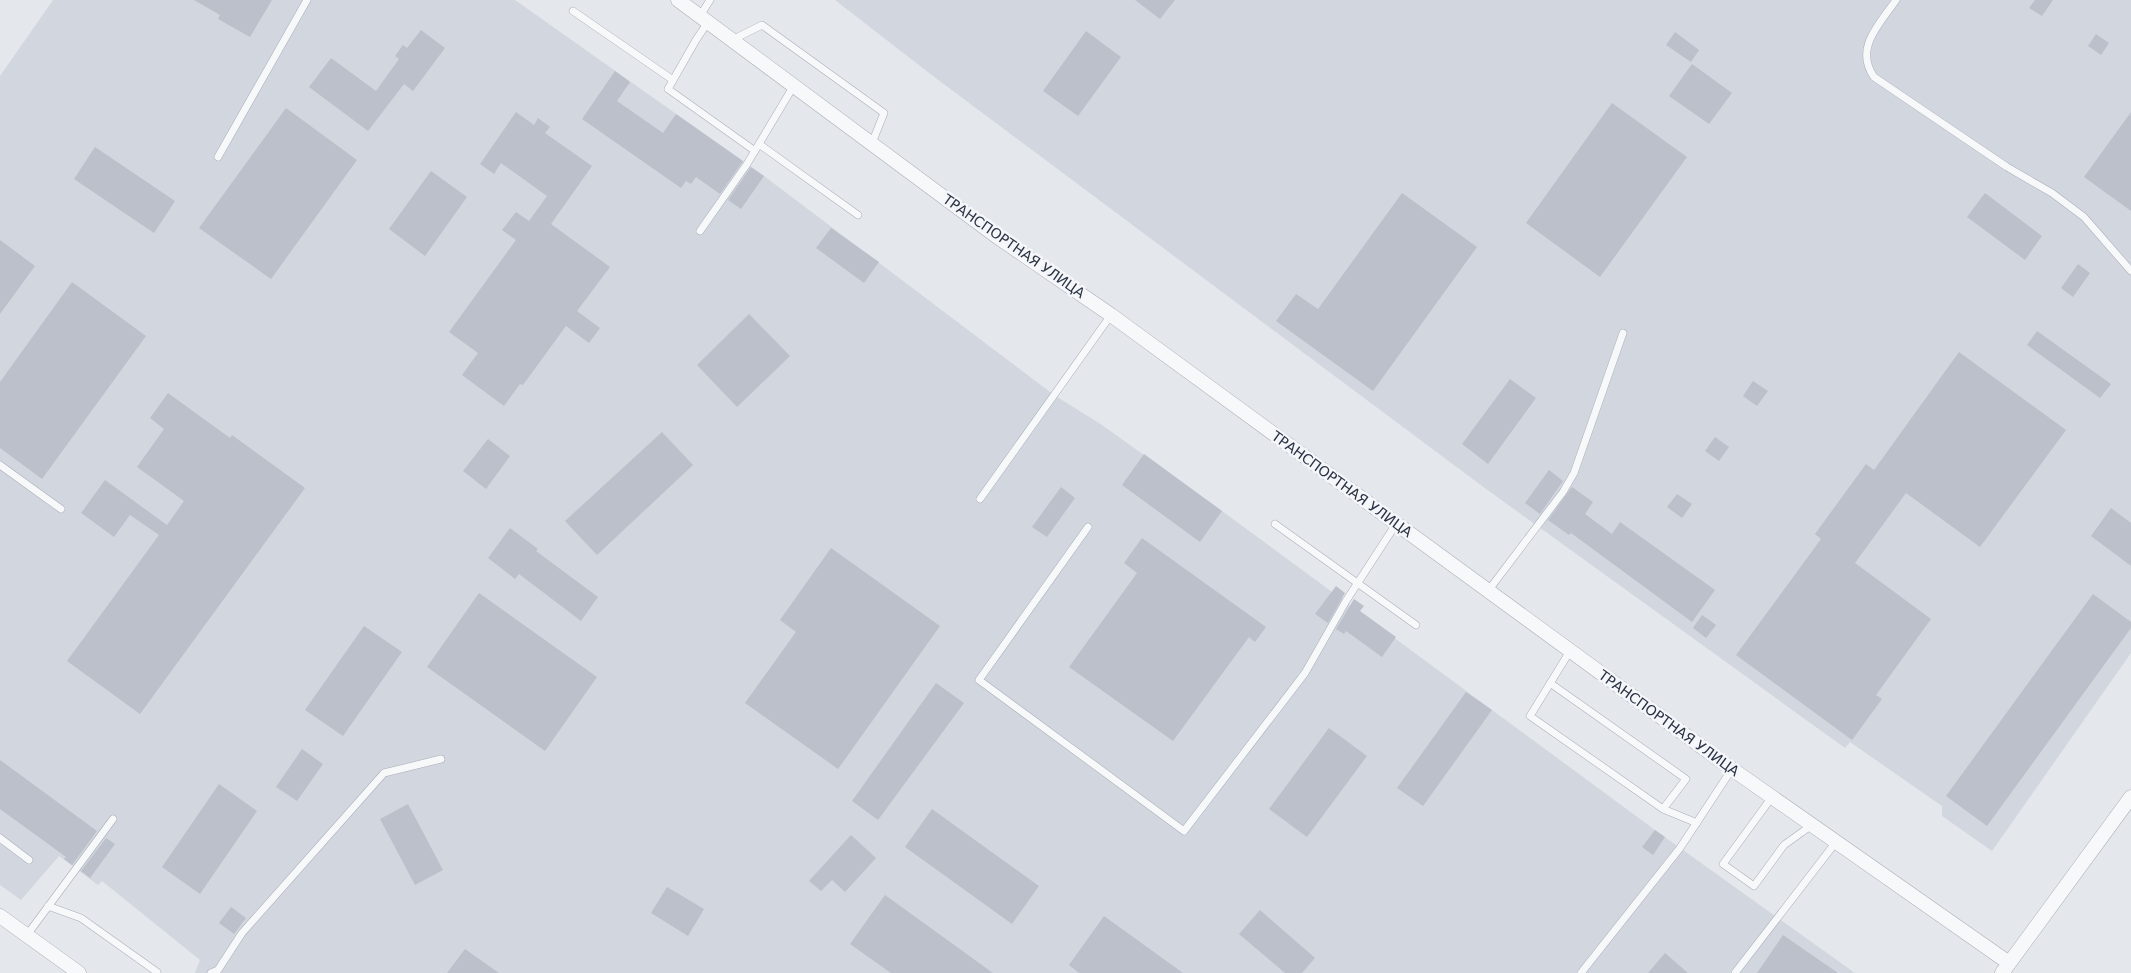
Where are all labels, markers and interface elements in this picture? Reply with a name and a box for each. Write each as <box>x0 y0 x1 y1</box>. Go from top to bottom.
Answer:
street label: ТРАНСПОРТНАЯ УЛИЦА <box>939 190 1088 301</box>
street label: ТРАНСПОРТНАЯ УЛИЦА <box>1268 427 1416 541</box>
street label: ТРАНСПОРТНАЯ УЛИЦА <box>1595 666 1743 780</box>

